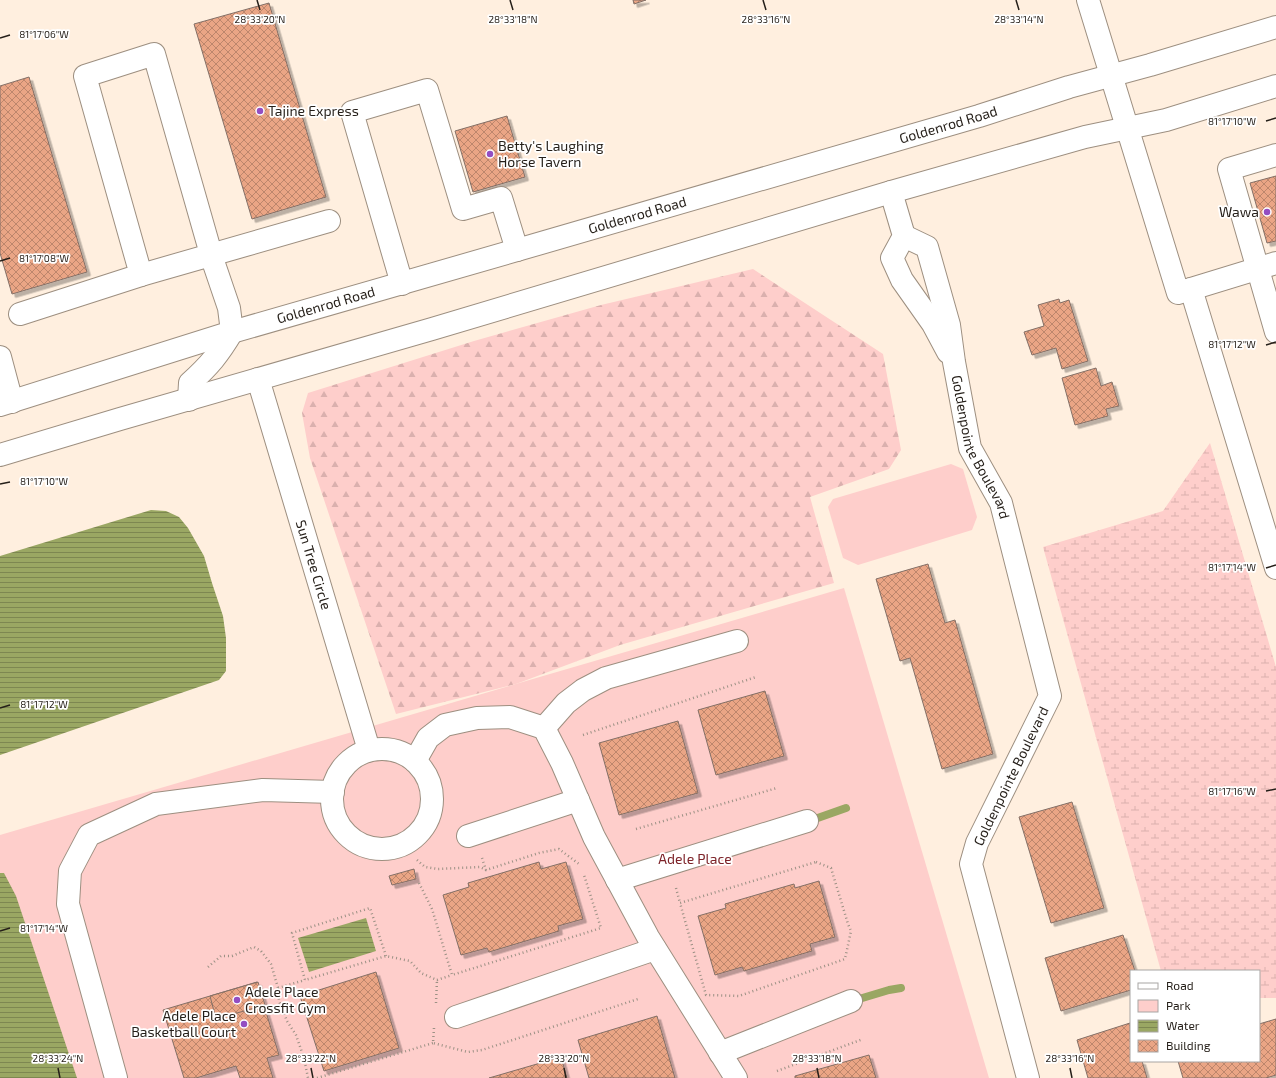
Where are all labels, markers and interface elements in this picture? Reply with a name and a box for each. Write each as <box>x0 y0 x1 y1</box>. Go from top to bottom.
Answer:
text: 28°33'20"N <box>235 13 285 25</box>
text: 28°33'18"N <box>488 13 538 25</box>
text: 28°33'16"N <box>742 13 790 25</box>
text: 28°33'14"N <box>994 13 1044 25</box>
text: 81°17'06"W <box>19 28 69 40</box>
place label: Tajine Express <box>268 102 359 119</box>
street label: Goldenrod Road <box>897 102 999 147</box>
marker: Tajine Express <box>255 106 265 116</box>
text: 81°17'10"W <box>1208 115 1256 127</box>
place label: Betty's Laughing Horse Tavern <box>498 137 604 170</box>
marker: Betty's Laughing Horse Tavern <box>485 149 495 159</box>
street label: Goldenrod Road <box>586 192 688 237</box>
place label: Wawa <box>1219 203 1259 220</box>
marker: Wawa <box>1262 207 1272 217</box>
text: 81°17'08"W <box>19 252 70 264</box>
street label: Goldenrod Road <box>275 282 377 327</box>
text: 81°17'12"W <box>1208 338 1256 350</box>
street label: Goldenpointe Boulevard <box>949 374 1014 521</box>
text: 81°17'10"W <box>20 475 68 487</box>
street label: Sun Tree Circle <box>293 518 336 612</box>
text: 81°17'14"W <box>1208 561 1256 573</box>
text: 81°17'12"W <box>20 698 68 710</box>
street label: Goldenpointe Boulevard <box>969 703 1052 848</box>
text: 81°17'16"W <box>1208 785 1256 797</box>
park label: Adele Place <box>658 850 732 867</box>
text: 81°17'14"W <box>20 922 68 934</box>
legend <box>1130 970 1260 1062</box>
text: Road <box>1166 978 1194 992</box>
place label: Adele Place Crossfit Gym <box>245 983 326 1016</box>
marker: Adele Place Crossfit Gym <box>232 995 242 1005</box>
text: Park <box>1166 998 1191 1012</box>
place label: Adele Place Basketball Court <box>131 1007 236 1040</box>
text: Water <box>1166 1018 1200 1032</box>
marker: Adele Place Basketball Court <box>239 1019 249 1029</box>
text: Building <box>1166 1038 1211 1052</box>
text: 28°33'24"N <box>33 1052 83 1064</box>
text: 28°33'22"N <box>286 1052 336 1064</box>
text: 28°33'20"N <box>539 1052 589 1064</box>
text: 28°33'18"N <box>792 1052 842 1064</box>
text: 28°33'16"N <box>1046 1052 1094 1064</box>

